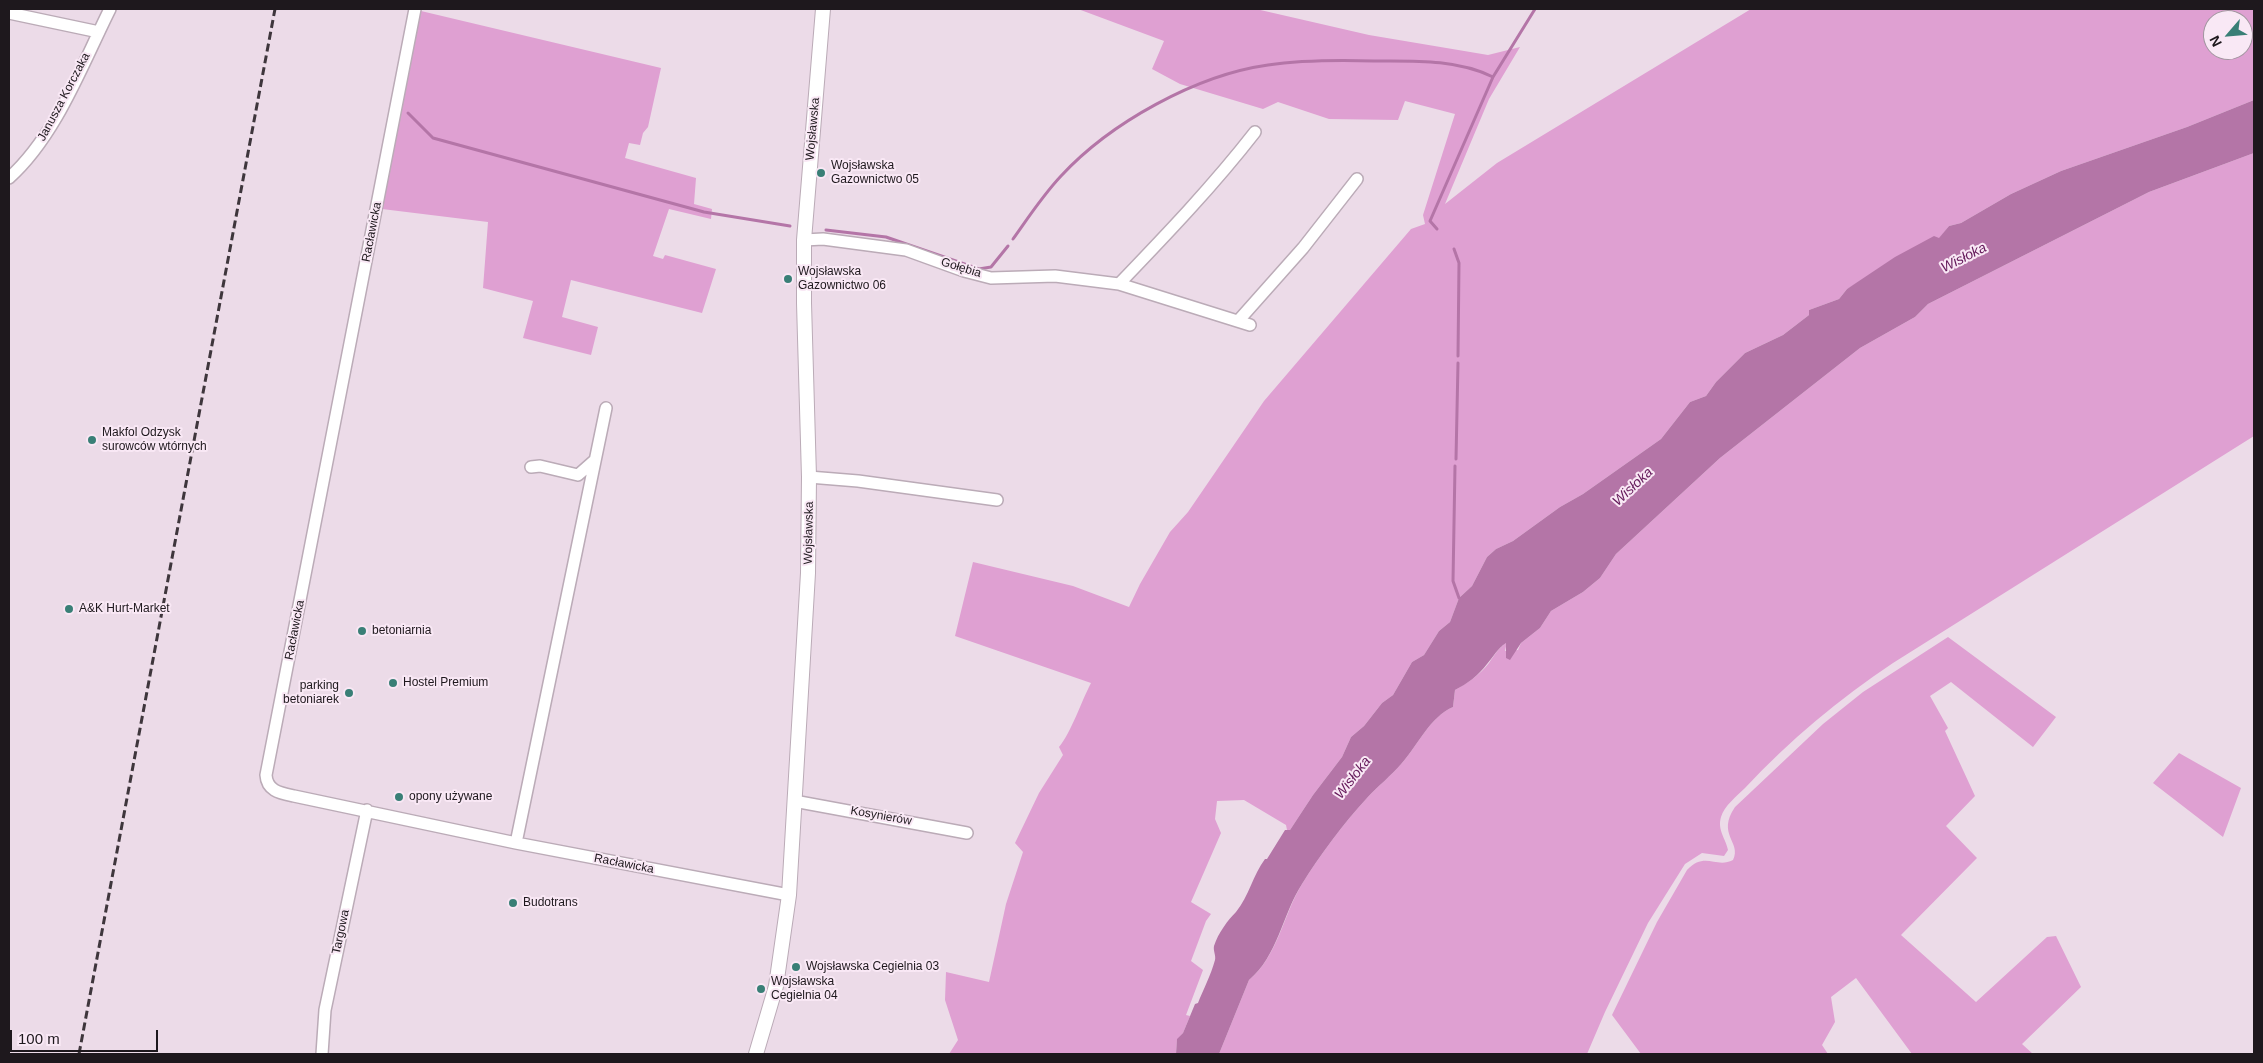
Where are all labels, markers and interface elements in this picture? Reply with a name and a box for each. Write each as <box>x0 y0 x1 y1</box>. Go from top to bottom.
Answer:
north arrow <box>2203 10 2253 60</box>
text: N <box>2206 33 2225 49</box>
street label: Janusza Korczaka <box>35 50 93 144</box>
street label: Wojsławska <box>803 97 823 161</box>
place label: Wojsławska Gazownictwo 05 <box>831 159 919 187</box>
marker: Wojsławska Gazownictwo 05 <box>815 167 827 179</box>
street label: Racławicka <box>359 201 385 263</box>
water label: Wisłoka <box>1938 239 1990 277</box>
street label: Gołębia <box>939 255 983 281</box>
place label: Wojsławska Gazownictwo 06 <box>798 265 886 293</box>
marker: Wojsławska Gazownictwo 06 <box>782 273 794 285</box>
place label: Makfol Odzysk surowców wtórnych <box>102 426 207 454</box>
marker: Makfol Odzysk surowców wtórnych <box>86 434 98 446</box>
water label: Wisłoka <box>1609 464 1657 510</box>
street label: Wojsławska <box>801 501 817 565</box>
street label: Racławicka <box>282 599 308 661</box>
place label: A&K Hurt-Market <box>79 602 170 616</box>
marker: A&K Hurt-Market <box>63 603 75 615</box>
place label: betoniarnia <box>372 624 431 638</box>
marker: betoniarnia <box>356 625 368 637</box>
place label: Hostel Premium <box>403 676 488 690</box>
marker: Hostel Premium <box>387 677 399 689</box>
place label: parking betoniarek <box>283 679 339 707</box>
marker: parking betoniarek <box>343 687 355 699</box>
water label: Wisłoka <box>1331 754 1375 802</box>
place label: opony używane <box>409 790 492 804</box>
marker: opony używane <box>393 791 405 803</box>
street label: Kosynierów <box>849 804 913 828</box>
street label: Racławicka <box>593 851 655 877</box>
place label: Budotrans <box>523 896 578 910</box>
marker: Budotrans <box>507 897 519 909</box>
street label: Targowa <box>329 908 353 956</box>
place label: Wojsławska Cegielnia 03 <box>806 960 939 974</box>
marker: Wojsławska Cegielnia 03 <box>790 961 802 973</box>
place label: Wojsławska Cegielnia 04 <box>771 975 838 1003</box>
marker: Wojsławska Cegielnia 04 <box>755 983 767 995</box>
scale bar <box>12 1020 160 1052</box>
text: 100 m <box>18 1030 60 1047</box>

